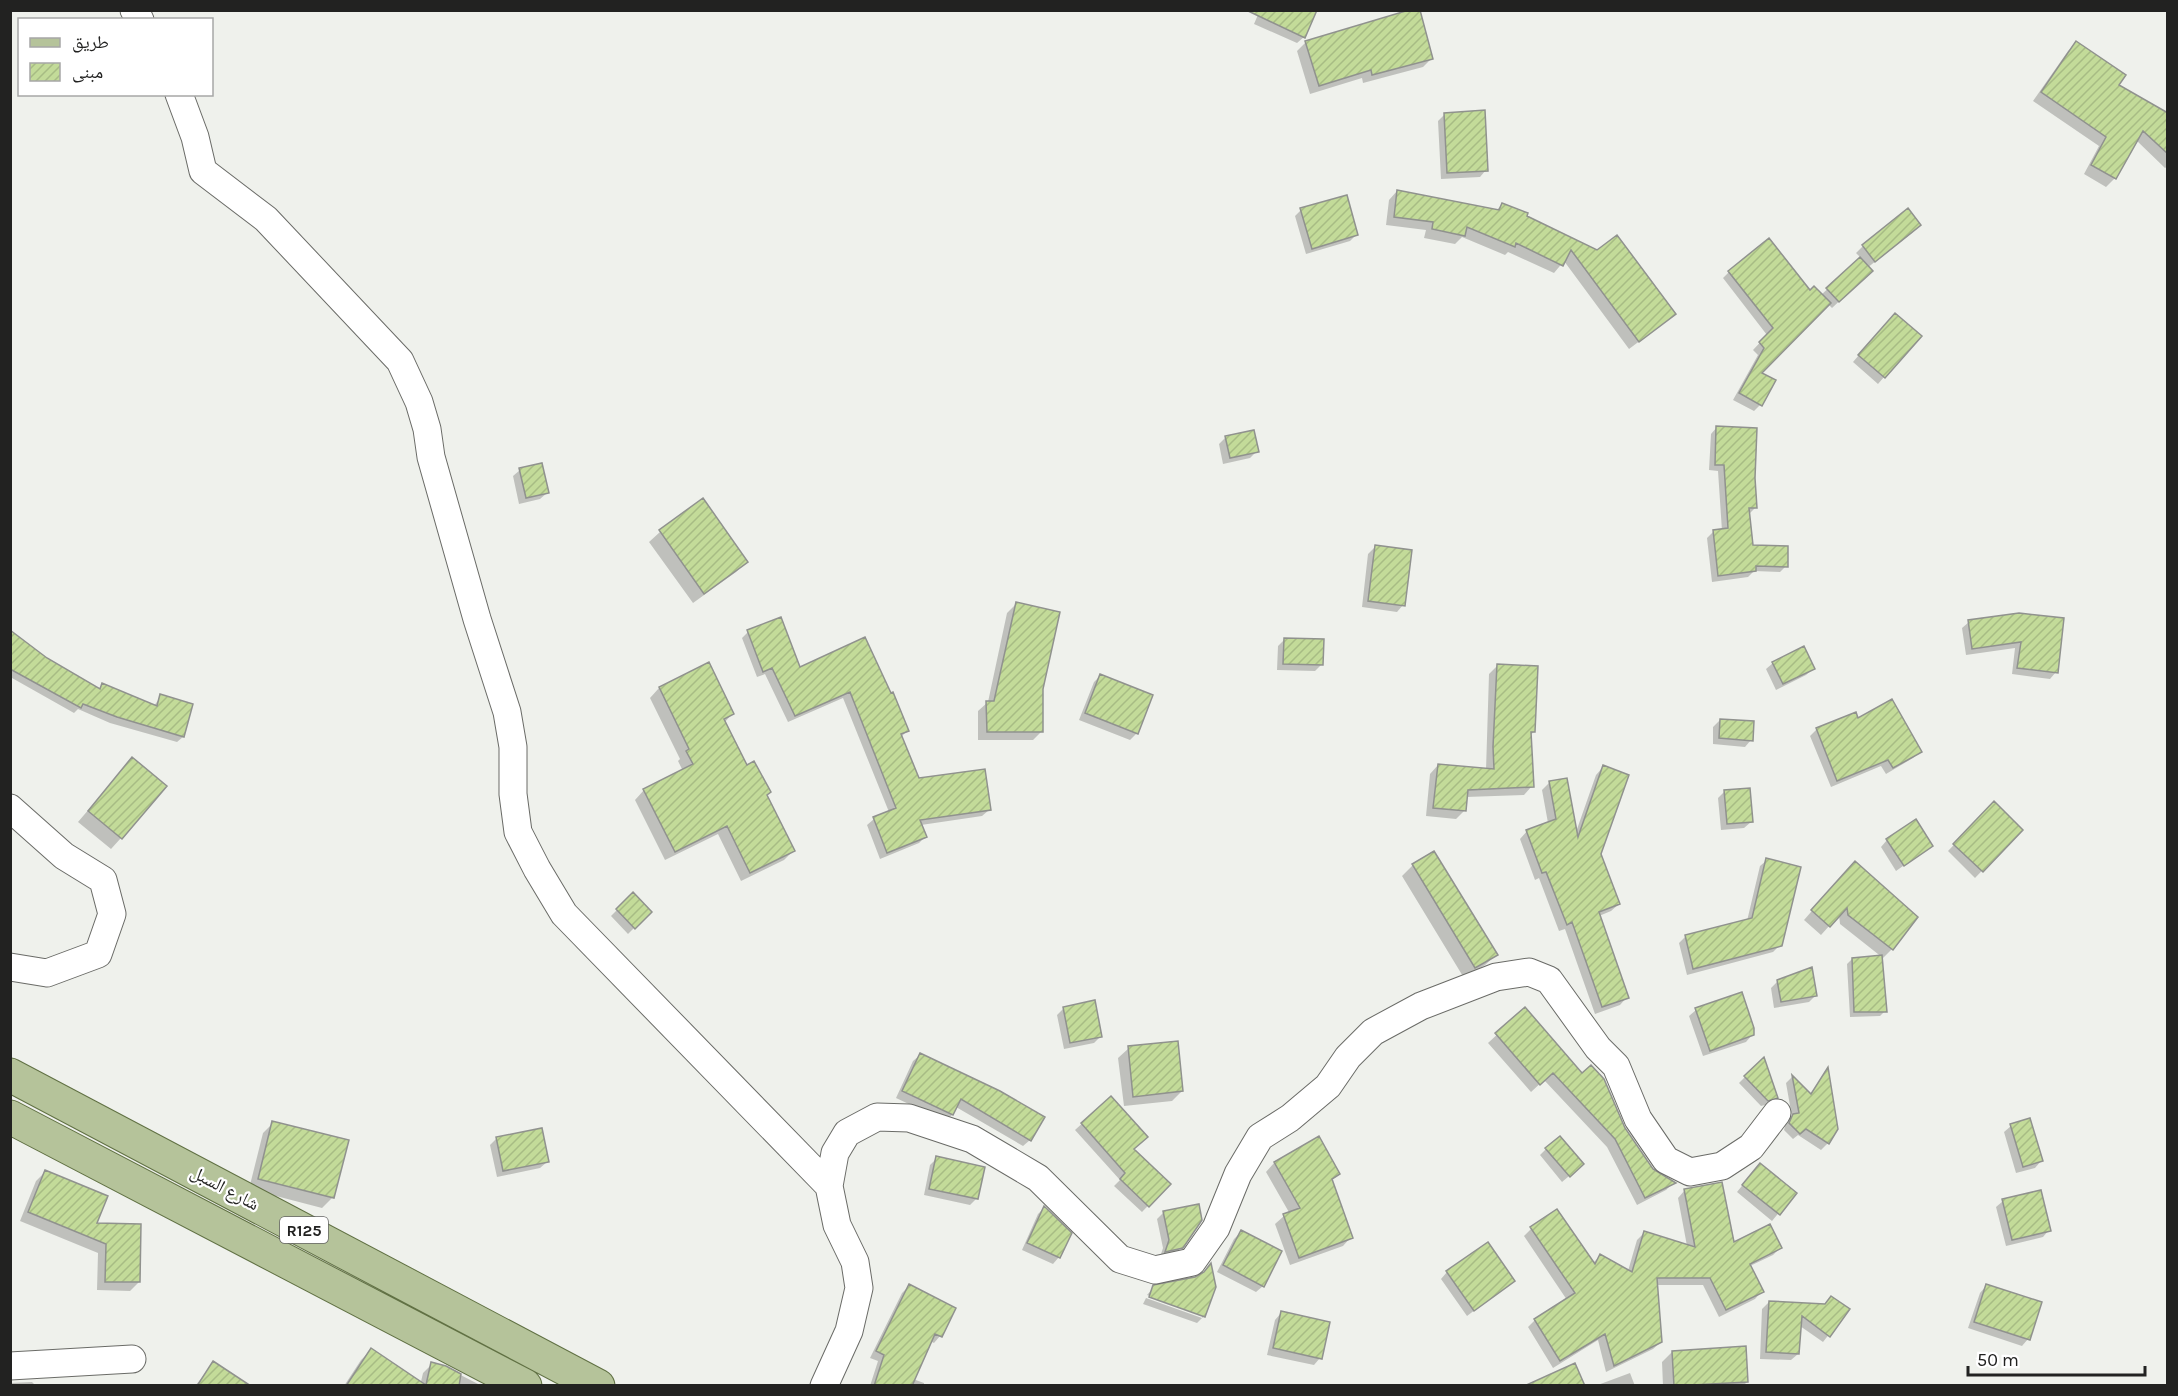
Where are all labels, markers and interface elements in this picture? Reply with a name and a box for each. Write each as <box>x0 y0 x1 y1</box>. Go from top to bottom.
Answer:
legend <box>18 18 213 96</box>
text: طريق <box>72 31 109 53</box>
text: مبنى <box>72 61 103 83</box>
street label: شارع السبل <box>187 1161 263 1215</box>
road number: R125 <box>280 1217 328 1243</box>
scale bar <box>1968 1339 2145 1377</box>
text: 50 m <box>1977 1349 2019 1371</box>

